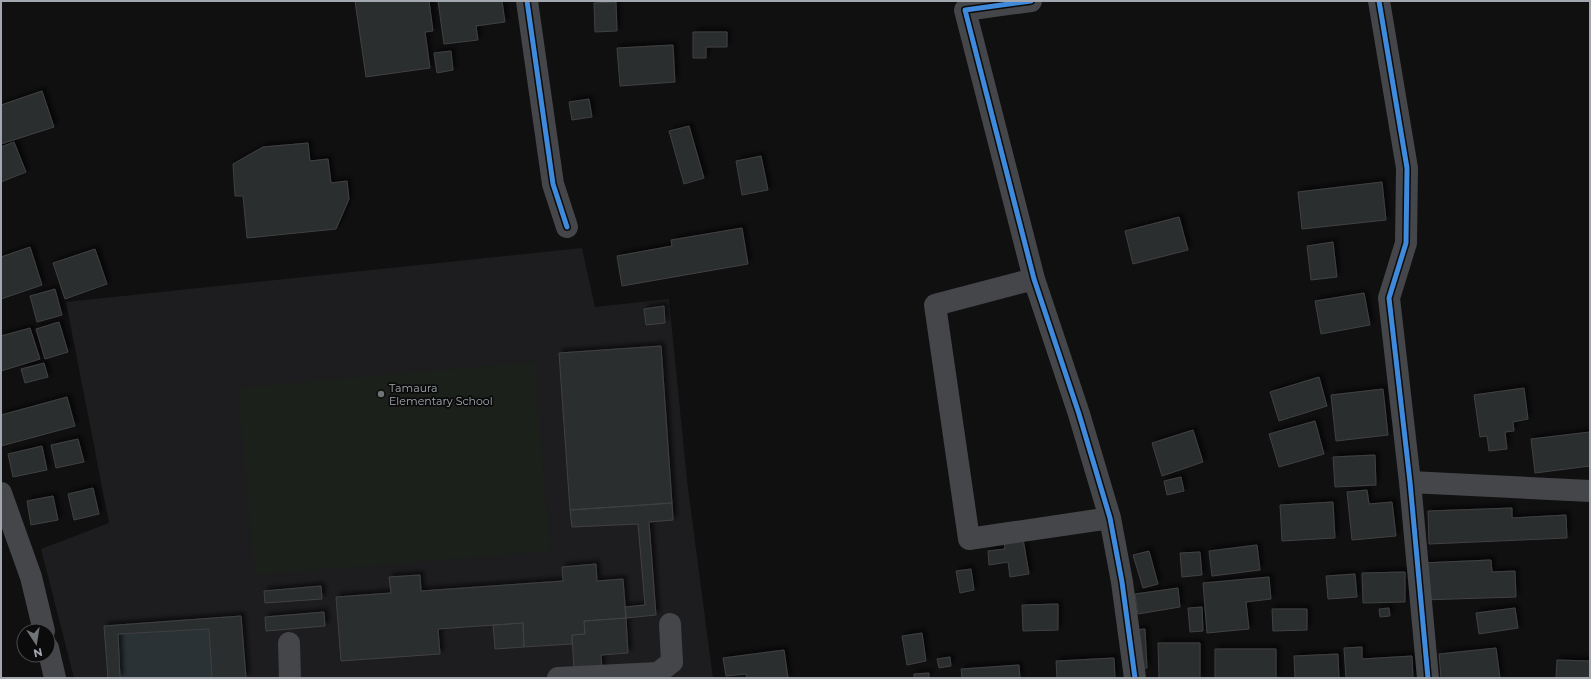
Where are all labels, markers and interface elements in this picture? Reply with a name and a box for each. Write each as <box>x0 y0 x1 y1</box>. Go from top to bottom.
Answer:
place label: Tamaura Elementary School <box>389 381 493 408</box>
marker: Tamaura Elementary School <box>376 389 386 399</box>
north arrow <box>16 623 56 663</box>
text: N <box>32 645 44 661</box>

